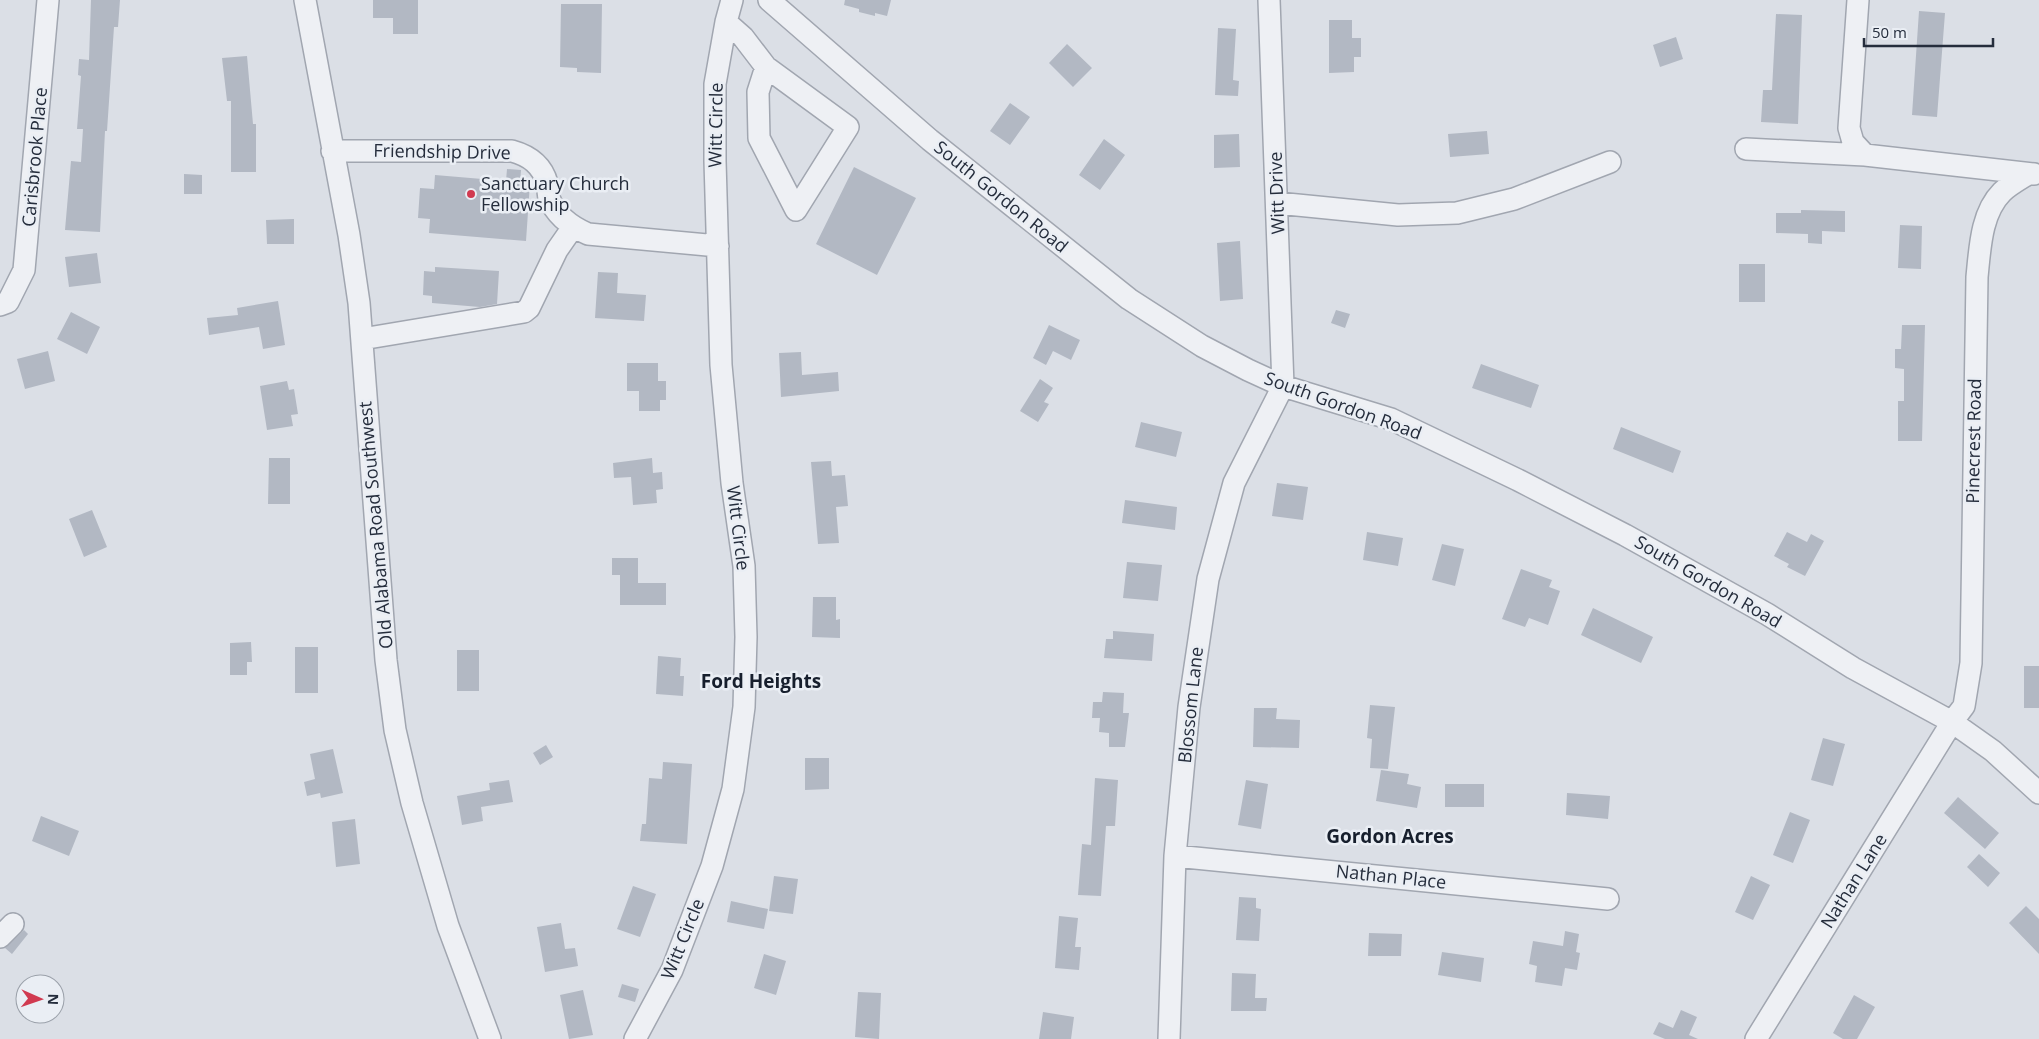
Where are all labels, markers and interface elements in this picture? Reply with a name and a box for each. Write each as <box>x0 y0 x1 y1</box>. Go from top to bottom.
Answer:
scale bar <box>1864 15 1993 47</box>
text: 50 m <box>1872 22 1907 42</box>
street label: Witt Circle <box>702 82 728 168</box>
street label: Carisbrook Place <box>16 86 52 228</box>
street label: South Gordon Road <box>930 135 1074 258</box>
street label: Friendship Drive <box>373 138 511 164</box>
street label: Witt Drive <box>1263 151 1289 235</box>
place label: Sanctuary Church Fellowship <box>481 171 629 216</box>
marker: Sanctuary Church Fellowship <box>465 188 477 200</box>
street label: South Gordon Road <box>1261 365 1425 445</box>
street label: Pinecrest Road <box>1960 378 1986 504</box>
street label: Old Alabama Road Southwest <box>352 400 398 650</box>
street label: Witt Circle <box>722 484 756 572</box>
street label: South Gordon Road <box>1631 529 1786 633</box>
street label: Blossom Lane <box>1172 646 1208 764</box>
district label: Ford Heights <box>701 668 821 694</box>
district label: Gordon Acres <box>1326 823 1454 849</box>
street label: Nathan Lane <box>1815 829 1892 932</box>
street label: Nathan Place <box>1335 858 1447 894</box>
street label: Witt Circle <box>655 895 709 983</box>
north arrow <box>15 974 65 1024</box>
text: N <box>44 993 63 1005</box>

